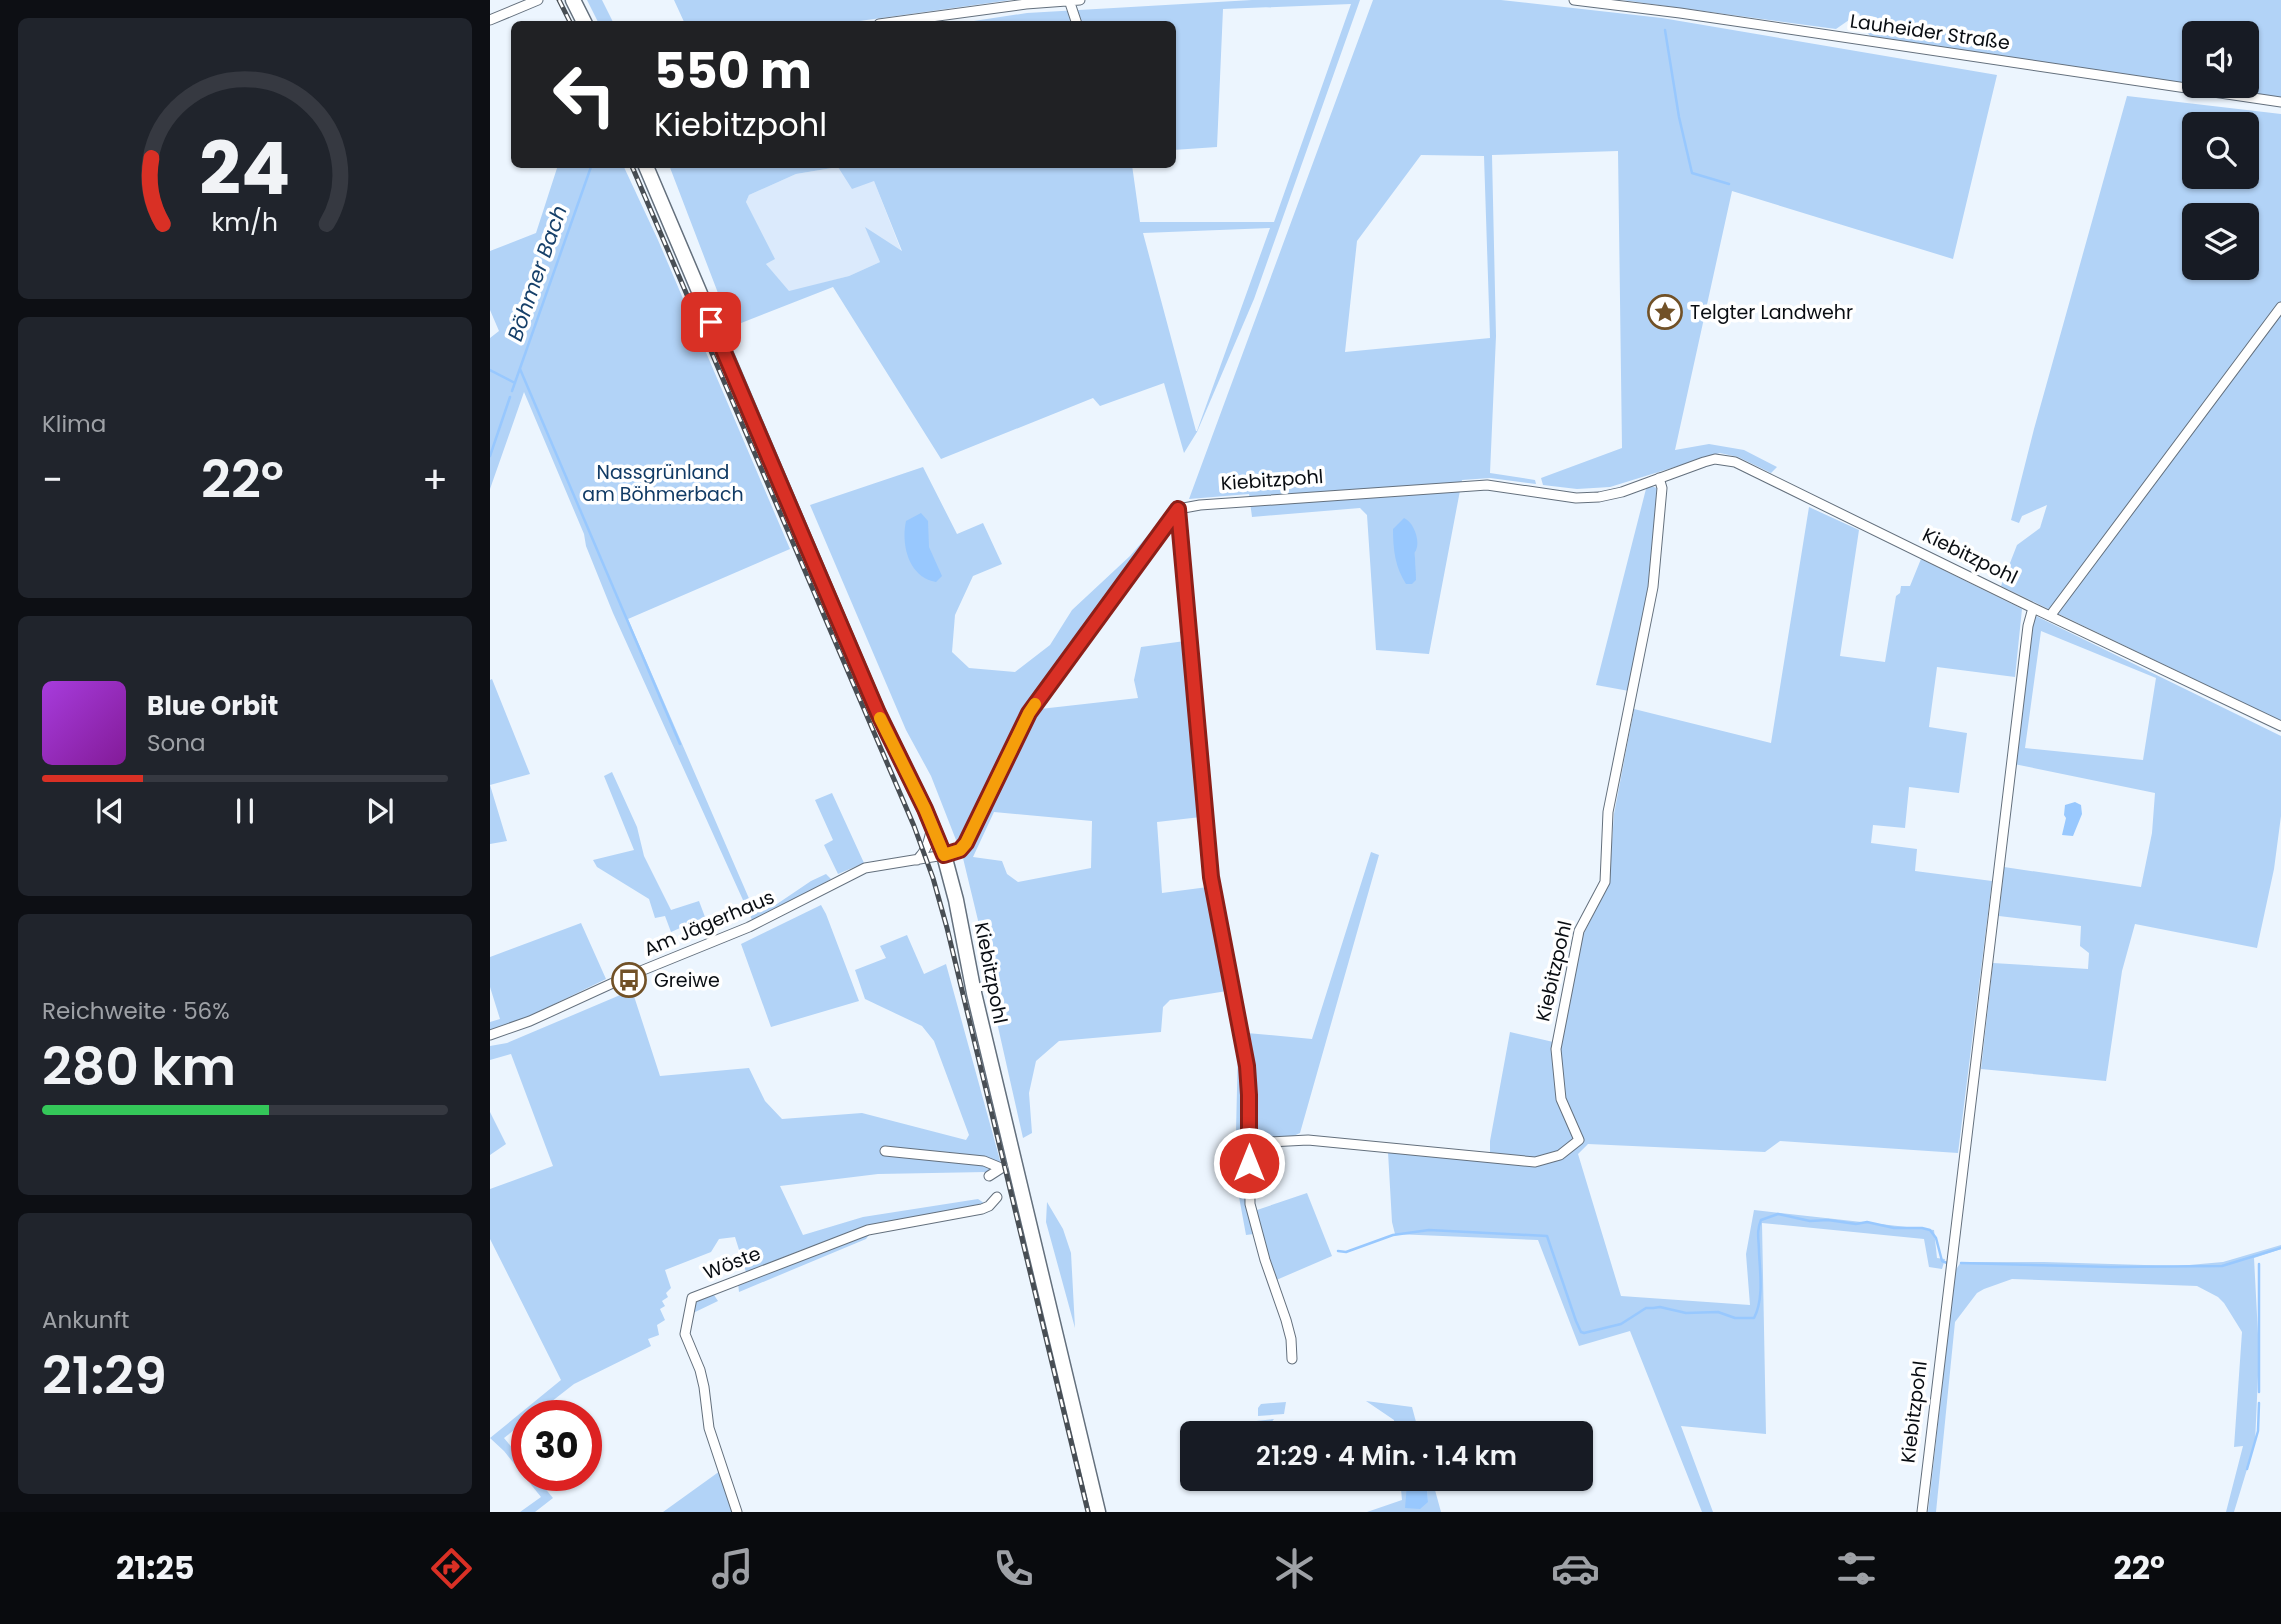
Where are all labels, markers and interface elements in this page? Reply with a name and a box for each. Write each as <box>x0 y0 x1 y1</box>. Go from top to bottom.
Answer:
street label: Lauheider Straße <box>1848 7 2012 57</box>
map controls <box>2182 21 2259 280</box>
button: sound <box>2182 21 2259 98</box>
text: 550 m <box>654 37 812 105</box>
icon: left <box>539 49 630 140</box>
text: Kiebitzpohl <box>654 102 827 147</box>
button: search <box>2182 112 2259 189</box>
text: 24 <box>200 119 290 220</box>
water label: Böhmer Bach <box>500 201 574 345</box>
button: layers <box>2182 203 2259 280</box>
text: km/h <box>212 205 278 240</box>
pin <box>681 292 741 352</box>
place icon: Telgter Landwehr <box>1646 293 1684 331</box>
place label: Telgter Landwehr <box>1690 299 1853 326</box>
icon: arrive <box>692 303 730 341</box>
text: Klima <box>42 408 106 440</box>
text: 22° <box>201 443 284 516</box>
text: − <box>42 453 63 506</box>
text: + <box>422 453 448 506</box>
park label: Nassgrünland am Böhmerbach <box>582 459 744 508</box>
street label: Kiebitzpohl <box>1220 463 1324 497</box>
street label: Kiebitzpohl <box>1918 521 2022 591</box>
text: Blue Orbit <box>147 688 278 724</box>
text: Sona <box>147 727 206 759</box>
icon: previous <box>91 792 129 830</box>
icon: pause <box>226 792 264 830</box>
icon: next <box>361 792 399 830</box>
street label: Am Jägerhaus <box>640 883 778 963</box>
street label: Kiebitzpohl <box>1529 918 1579 1024</box>
street label: Kiebitzpohl <box>968 920 1014 1026</box>
bus stop icon: Greiwe <box>610 961 648 999</box>
place label: Greiwe <box>654 967 720 994</box>
text: Reichweite · 56% <box>42 995 230 1027</box>
text: 280 km <box>42 1030 236 1103</box>
position arrow <box>1212 1126 1286 1200</box>
street label: Wöste <box>699 1240 765 1286</box>
text: Ankunft <box>42 1304 129 1336</box>
text: 21:29 <box>42 1339 167 1412</box>
street label: Kiebitzpohl <box>1894 1359 1934 1465</box>
speed limit sign: 30 <box>511 1400 602 1491</box>
text: 21:29 · 4 Min. · 1.4 km <box>1256 1438 1517 1474</box>
icon: directions <box>427 1544 476 1593</box>
icon: music <box>708 1544 757 1593</box>
icon: phone <box>989 1544 1038 1593</box>
icon: climate <box>1270 1544 1319 1593</box>
icon: car <box>1551 1544 1600 1593</box>
icon: filters <box>1832 1544 1881 1593</box>
text: 21:25 <box>116 1545 195 1590</box>
text: 22° <box>2114 1545 2165 1590</box>

